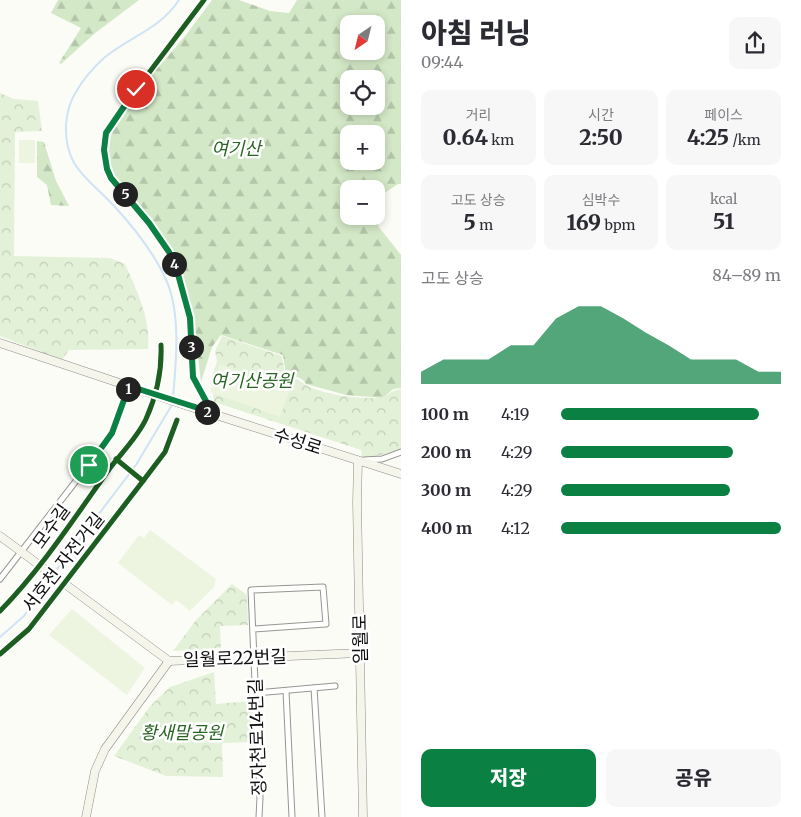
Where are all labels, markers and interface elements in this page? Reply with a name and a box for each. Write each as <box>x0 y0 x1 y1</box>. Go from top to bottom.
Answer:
north arrow <box>340 15 385 60</box>
map controls <box>340 15 385 225</box>
text: 아침 러닝 <box>421 15 531 51</box>
button: share <box>729 17 781 69</box>
text: 09:44 <box>421 52 463 72</box>
pin <box>115 68 157 110</box>
button: locate <box>340 70 385 115</box>
icon: check <box>122 75 150 103</box>
text: 거리 <box>465 106 491 124</box>
text: 시간 <box>588 106 614 124</box>
text: 페이스 <box>704 106 743 124</box>
text: 0.64 <box>442 124 488 151</box>
text: 2:50 <box>579 124 623 151</box>
text: 4:25 <box>687 124 729 151</box>
button: + <box>340 125 385 170</box>
text: km <box>488 131 514 149</box>
text: /km <box>729 131 761 149</box>
park label: 여기산 <box>211 137 263 160</box>
button: − <box>340 180 385 225</box>
pin: 5 <box>112 182 138 206</box>
text: 5 <box>121 185 130 203</box>
text: kcal <box>710 190 737 208</box>
text: 고도 상승 <box>451 191 506 209</box>
text: 심박수 <box>582 191 620 209</box>
text: 51 <box>713 208 734 235</box>
text: 5 <box>464 209 476 236</box>
text: 169 <box>567 209 601 236</box>
text: m <box>476 216 493 234</box>
text: bpm <box>601 216 635 234</box>
pin: 4 <box>162 252 186 276</box>
text: 4 <box>170 255 179 273</box>
text: 84–89 m <box>712 265 781 285</box>
text: 고도 상승 <box>421 268 484 288</box>
pin: 3 <box>178 334 204 360</box>
text: 3 <box>187 338 196 356</box>
park label: 여기산공원 <box>211 369 295 392</box>
pin: 1 <box>116 376 140 402</box>
text: 1 <box>125 380 132 398</box>
pin: 2 <box>194 400 220 424</box>
text: 2 <box>203 403 212 421</box>
text: 100 m <box>421 404 469 424</box>
text: 4:19 <box>501 404 530 424</box>
street label: 수성로 <box>271 422 325 460</box>
text: 200 m <box>421 442 471 462</box>
text: 4:29 <box>501 442 533 462</box>
pin <box>68 444 110 486</box>
icon: arrive <box>75 451 103 479</box>
text: 300 m <box>421 480 471 500</box>
text: 4:29 <box>501 480 533 500</box>
street label: 모수길 <box>27 499 75 553</box>
street label: 서호천 자전거길 <box>17 508 109 616</box>
text: 400 m <box>421 518 472 538</box>
text: 4:12 <box>501 518 530 538</box>
street label: 일월로 <box>348 614 372 664</box>
street label: 일월로22번길 <box>183 645 287 671</box>
street label: 정자천로14번길 <box>243 678 271 796</box>
park label: 황새말공원 <box>141 721 225 744</box>
button: 저장 <box>421 749 596 807</box>
button: 공유 <box>606 749 781 807</box>

